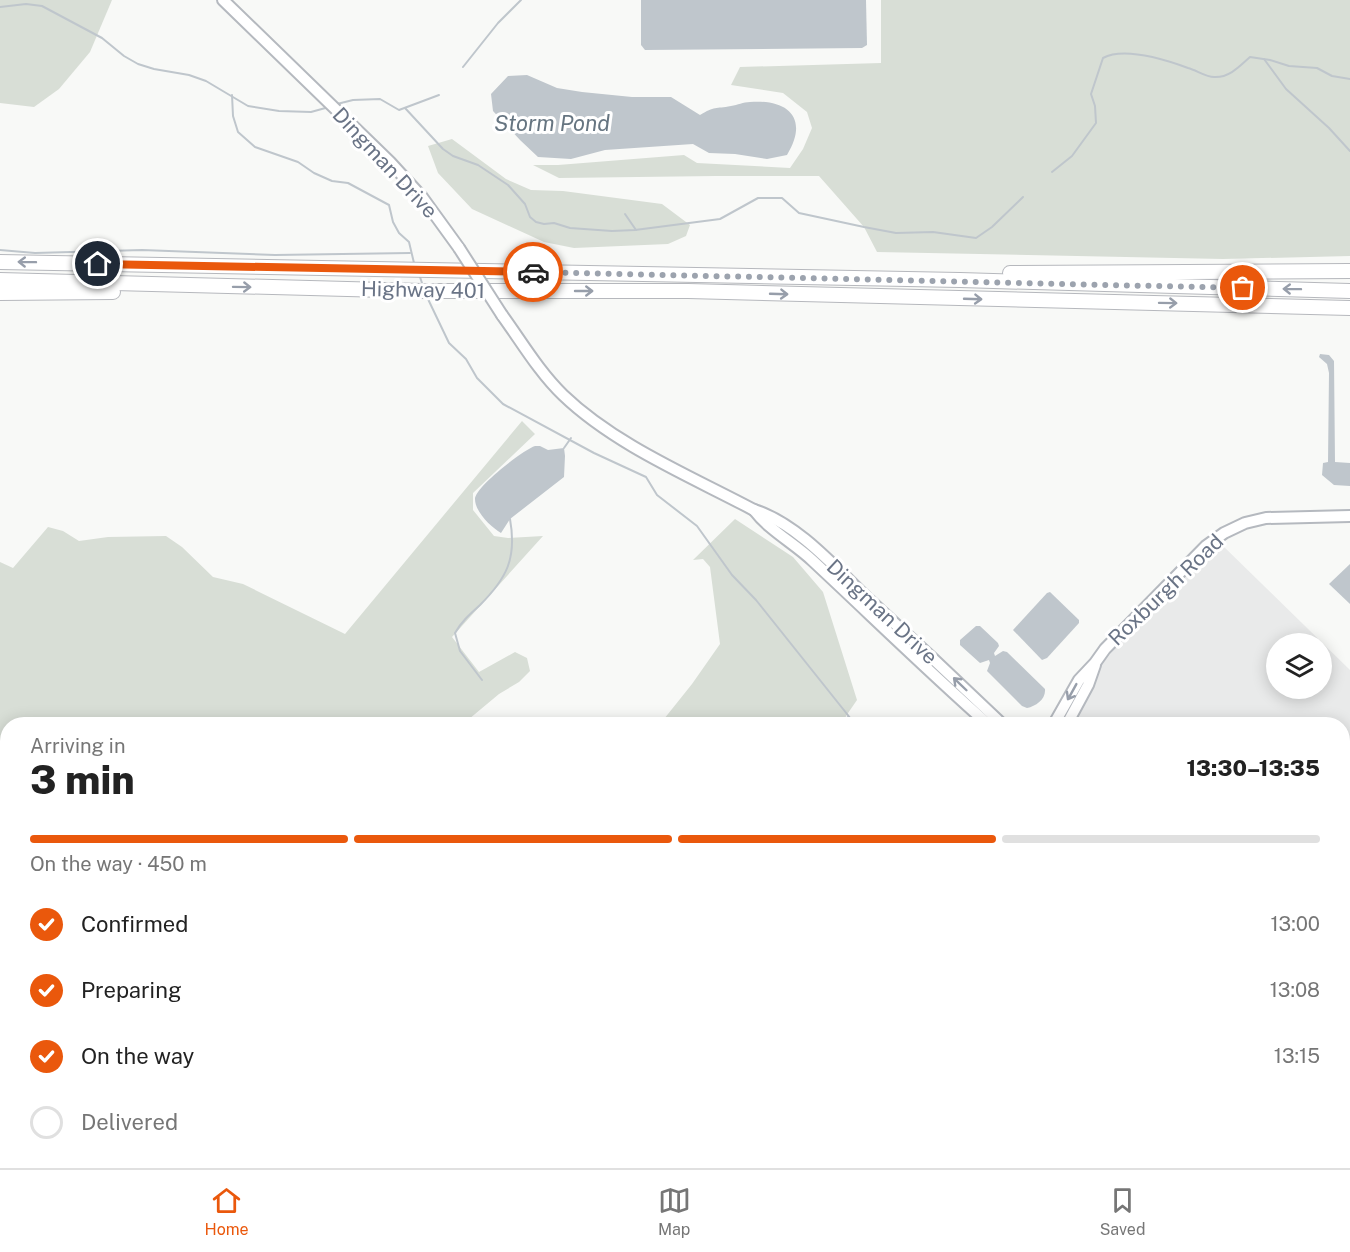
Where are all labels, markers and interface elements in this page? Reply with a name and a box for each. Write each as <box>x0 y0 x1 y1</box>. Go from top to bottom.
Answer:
street label: Dingman Drive <box>328 102 443 223</box>
water label: Storm Pond <box>494 110 610 136</box>
pin <box>72 238 123 289</box>
courier <box>503 242 563 302</box>
icon: home <box>81 247 114 280</box>
icon: car <box>517 256 550 289</box>
one-way arrow <box>17 257 37 268</box>
pin <box>1217 262 1268 313</box>
icon: bag <box>1226 271 1259 304</box>
street label: Highway 401 <box>361 276 485 303</box>
one-way arrow <box>232 281 252 292</box>
one-way arrow <box>1282 283 1302 295</box>
one-way arrow <box>573 285 593 297</box>
one-way arrow <box>768 288 788 299</box>
one-way arrow <box>963 293 983 305</box>
one-way arrow <box>1158 297 1178 309</box>
street label: Roxburgh Road <box>1103 529 1228 651</box>
street label: Dingman Drive <box>822 554 943 669</box>
map controls <box>1266 633 1332 699</box>
button: layers <box>1266 633 1332 699</box>
one-way arrow <box>952 677 967 691</box>
one-way arrow <box>1066 683 1078 700</box>
text: Arriving in <box>30 734 125 758</box>
text: 13:30–13:35 <box>1186 755 1320 781</box>
text: 3 min <box>30 757 135 803</box>
text: On the way · 450 m <box>30 852 207 876</box>
icon: check <box>30 908 63 941</box>
text: Confirmed <box>81 911 188 937</box>
text: 13:00 <box>1270 912 1320 936</box>
icon: check <box>30 974 63 1007</box>
text: Preparing <box>81 977 182 1003</box>
text: 13:08 <box>1270 978 1320 1002</box>
icon: check <box>30 1040 63 1073</box>
text: On the way <box>81 1043 194 1069</box>
text: 13:15 <box>1274 1044 1320 1068</box>
text: Delivered <box>81 1109 178 1135</box>
tab: Home <box>205 1184 249 1239</box>
tab: Map <box>658 1184 691 1239</box>
tab: Saved <box>1100 1184 1145 1239</box>

